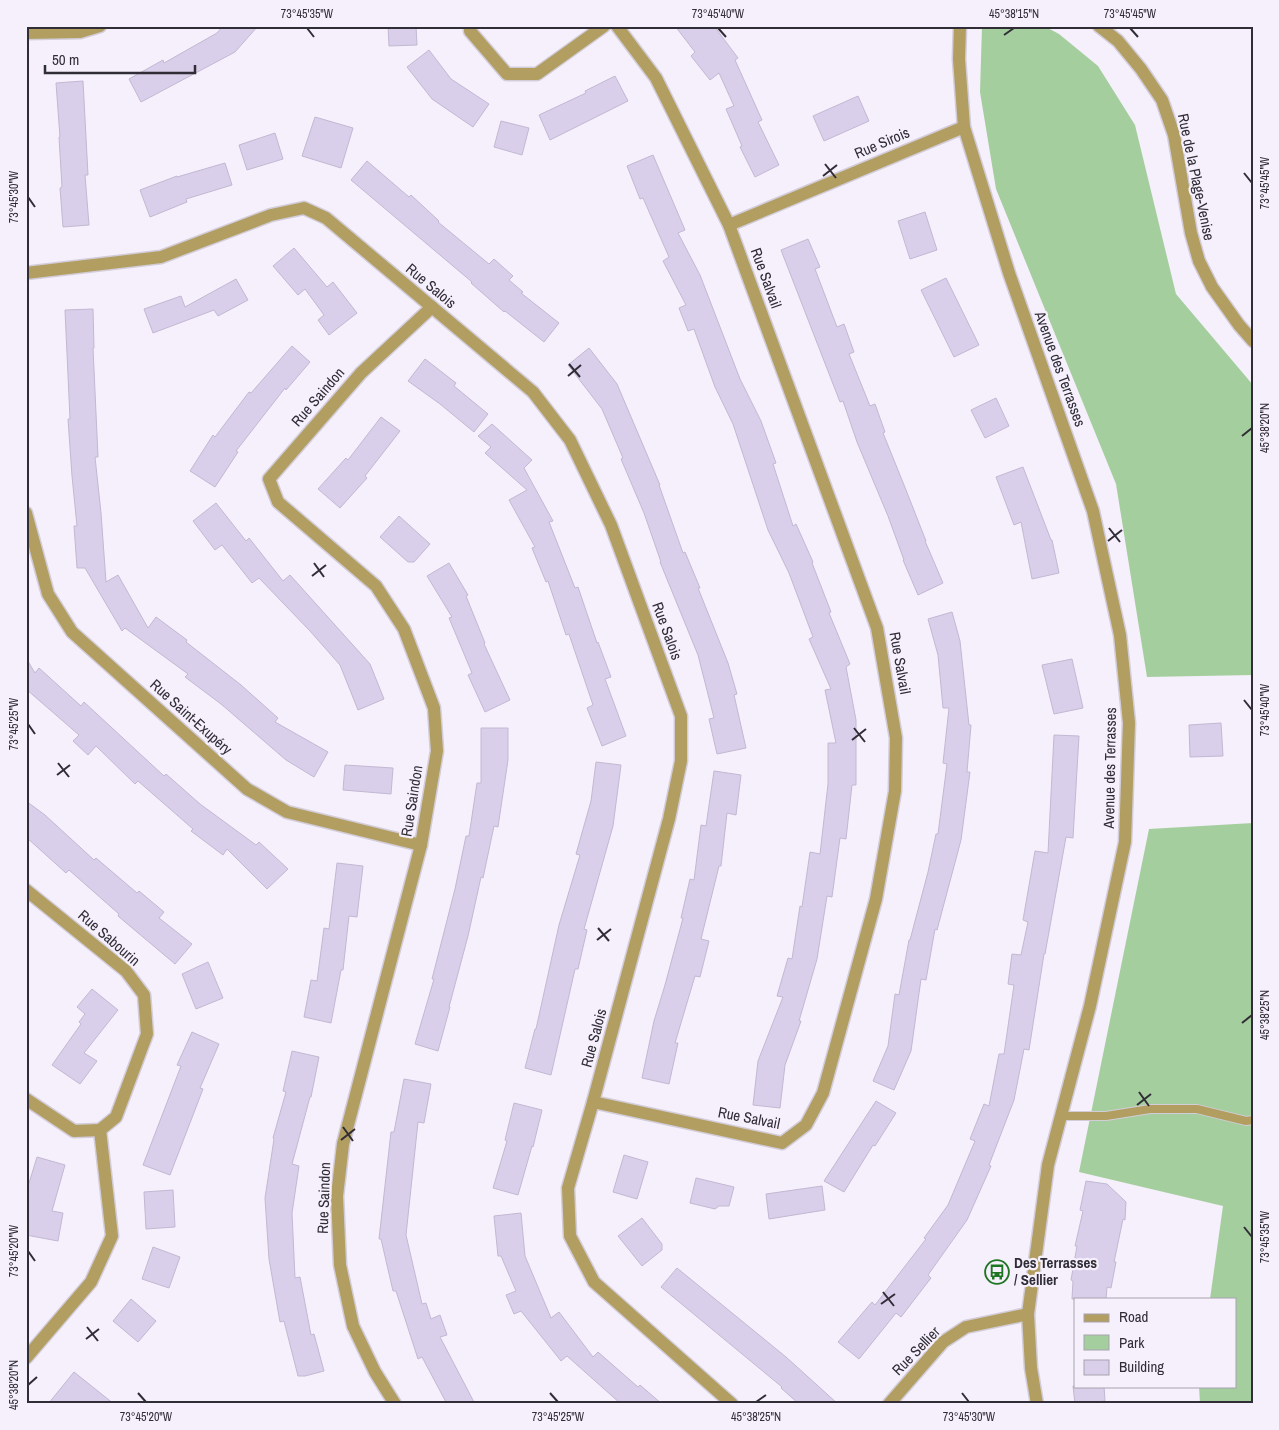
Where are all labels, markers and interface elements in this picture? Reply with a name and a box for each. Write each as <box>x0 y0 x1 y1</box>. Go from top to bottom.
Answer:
text: 73°45'35"W <box>281 6 334 22</box>
text: 73°45'40"W <box>692 6 745 22</box>
text: 45°38'15"N <box>989 6 1039 22</box>
text: 73°45'45"W <box>1104 6 1157 22</box>
scale bar <box>45 42 195 74</box>
text: 50 m <box>52 49 79 70</box>
street label: Rue de la Plage-Venise <box>1173 112 1220 242</box>
street label: Rue Sirois <box>851 122 913 164</box>
text: 73°45'45"W <box>1257 156 1273 209</box>
text: 73°45'30"W <box>6 170 22 223</box>
street label: Rue Salvail <box>746 245 787 311</box>
street label: Rue Salois <box>402 258 461 313</box>
street label: Avenue des Terrasses <box>1030 307 1091 429</box>
street label: Rue Saindon <box>286 363 349 431</box>
text: 45°38'20"N <box>1257 403 1273 453</box>
street label: Rue Salois <box>647 599 688 663</box>
street label: Rue Salvail <box>885 630 916 696</box>
street label: Rue Saint-Exupéry <box>146 674 238 760</box>
text: 73°45'40"W <box>1257 683 1273 736</box>
text: 73°45'25"W <box>6 697 22 750</box>
street label: Avenue des Terrasses <box>1098 707 1121 830</box>
street label: Rue Saindon <box>396 764 427 838</box>
street label: Rue Sabourin <box>74 905 145 970</box>
text: 45°38'25"N <box>1257 990 1273 1040</box>
street label: Rue Salois <box>576 1006 611 1070</box>
street label: Rue Salvail <box>716 1101 782 1134</box>
street label: Rue Saindon <box>312 1162 335 1234</box>
text: 73°45'35"W <box>1257 1210 1273 1263</box>
text: 73°45'20"W <box>6 1224 22 1277</box>
place label: Des Terrasses / Sellier <box>1014 1252 1097 1290</box>
bus stop icon: Des Terrasses / Sellier <box>984 1259 1010 1285</box>
legend <box>1074 1298 1236 1388</box>
text: Road <box>1119 1306 1148 1327</box>
street label: Rue Sellier <box>887 1321 944 1380</box>
text: Park <box>1119 1332 1145 1353</box>
text: Building <box>1119 1356 1164 1377</box>
text: 45°38'20"N <box>6 1360 22 1410</box>
text: 73°45'20"W <box>120 1409 173 1425</box>
text: 73°45'25"W <box>532 1409 585 1425</box>
text: 45°38'25"N <box>731 1409 781 1425</box>
text: 73°45'30"W <box>943 1409 996 1425</box>

